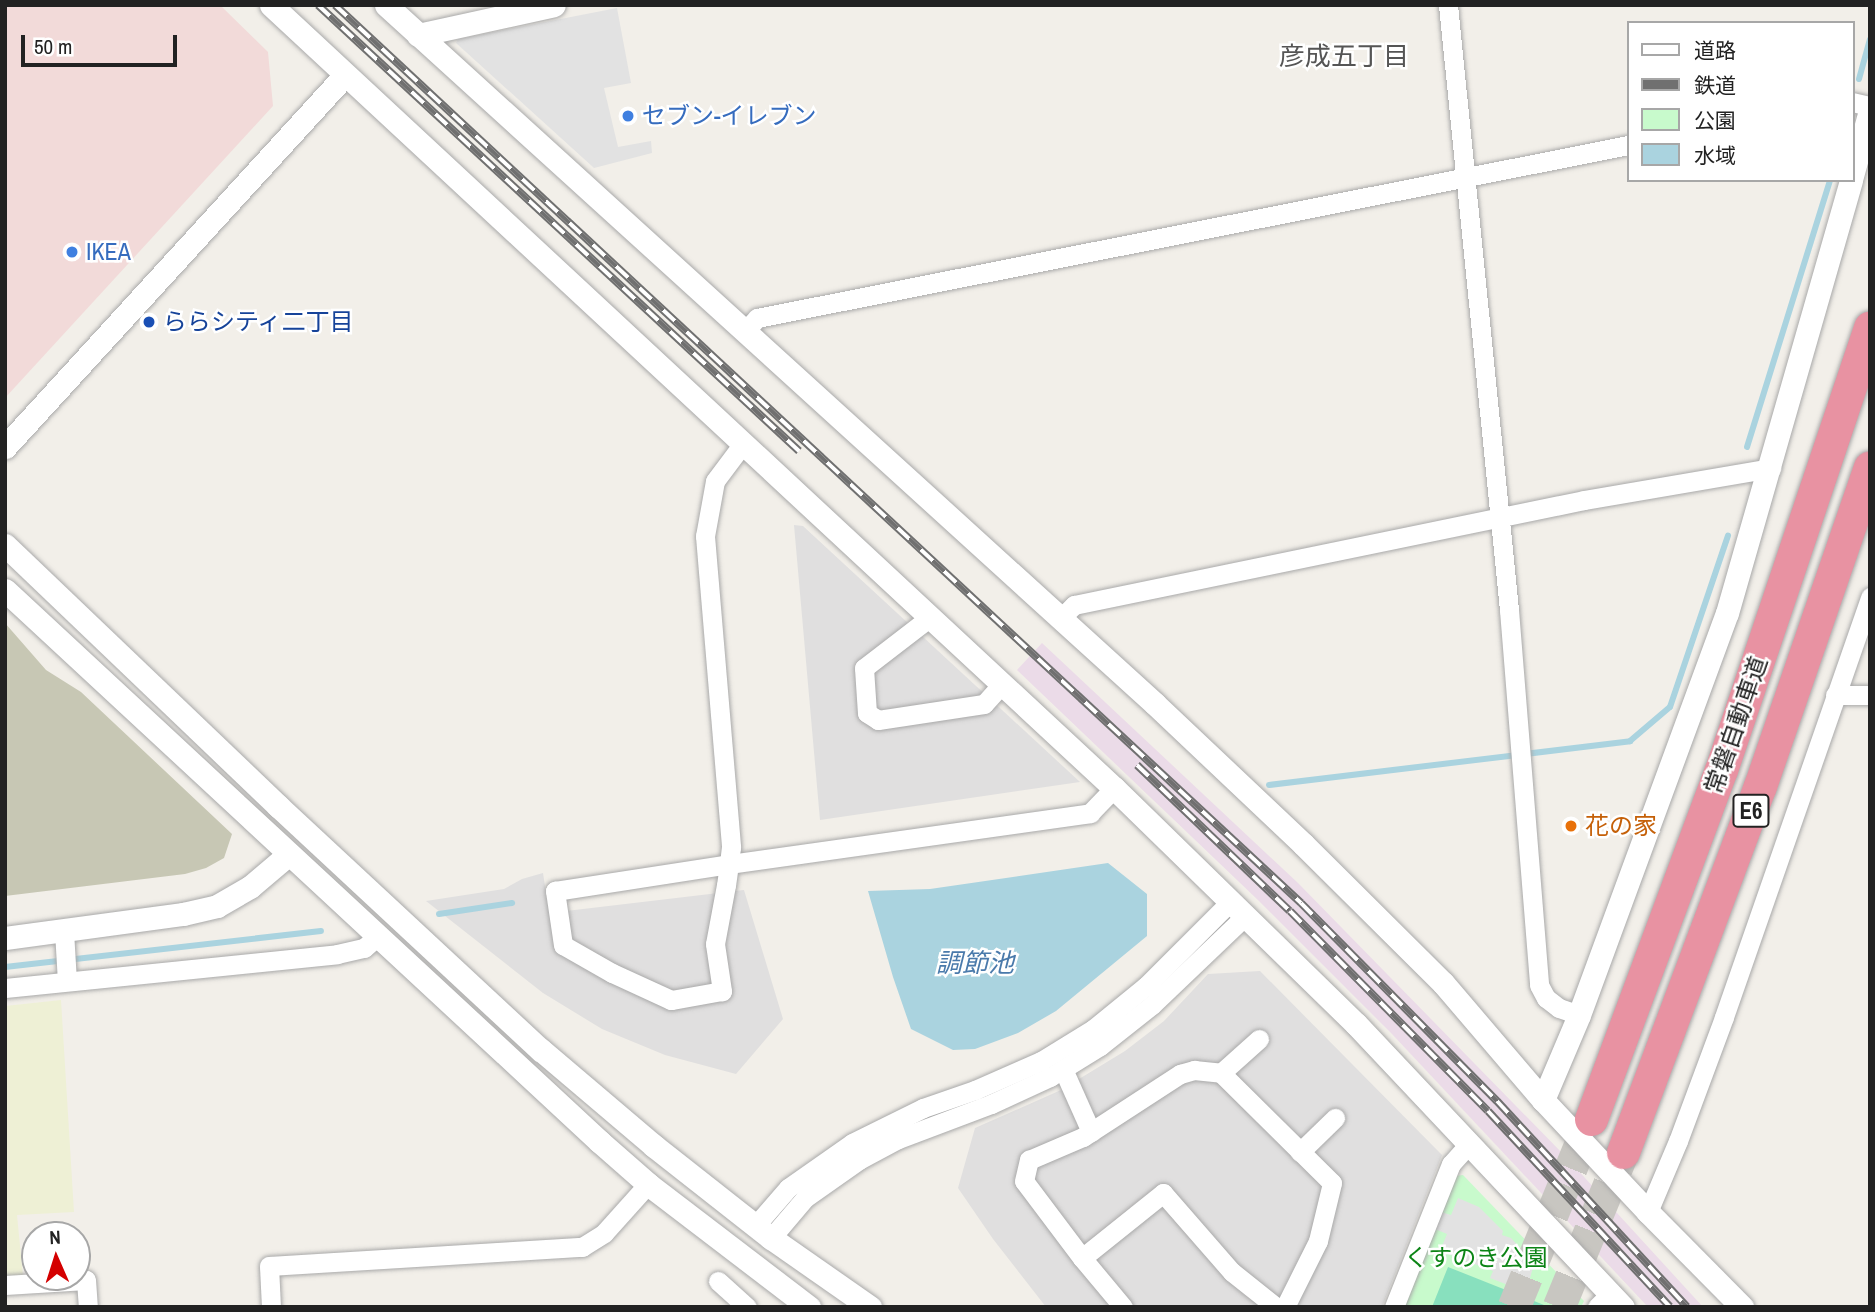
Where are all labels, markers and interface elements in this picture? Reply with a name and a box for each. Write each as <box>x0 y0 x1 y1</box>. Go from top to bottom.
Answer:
scale bar <box>24 21 180 65</box>
legend <box>1626 21 1854 182</box>
text: 50 m <box>34 32 72 61</box>
text: 道路 <box>1694 36 1736 65</box>
district label: 彦成五丁目 <box>1279 40 1409 72</box>
text: 鉄道 <box>1694 71 1736 100</box>
place label: セブン-イレブン <box>642 102 817 130</box>
text: 公園 <box>1694 106 1736 135</box>
marker: セブン-イレブン <box>620 108 636 124</box>
text: 水域 <box>1694 141 1736 170</box>
place label: IKEA <box>86 238 131 266</box>
marker: IKEA <box>64 244 80 260</box>
place label: ららシティ二丁目 <box>163 308 355 336</box>
marker: ららシティ二丁目 <box>141 314 157 330</box>
street label: 常磐自動車道 <box>1699 652 1773 798</box>
road number: E6 <box>1732 792 1770 831</box>
place label: 花の家 <box>1585 812 1657 840</box>
marker: 花の家 <box>1563 818 1579 834</box>
water label: 調節池 <box>936 947 1014 979</box>
north arrow <box>21 1221 91 1291</box>
text: N <box>49 1224 61 1250</box>
park label: くすのき公園 <box>1404 1244 1548 1272</box>

